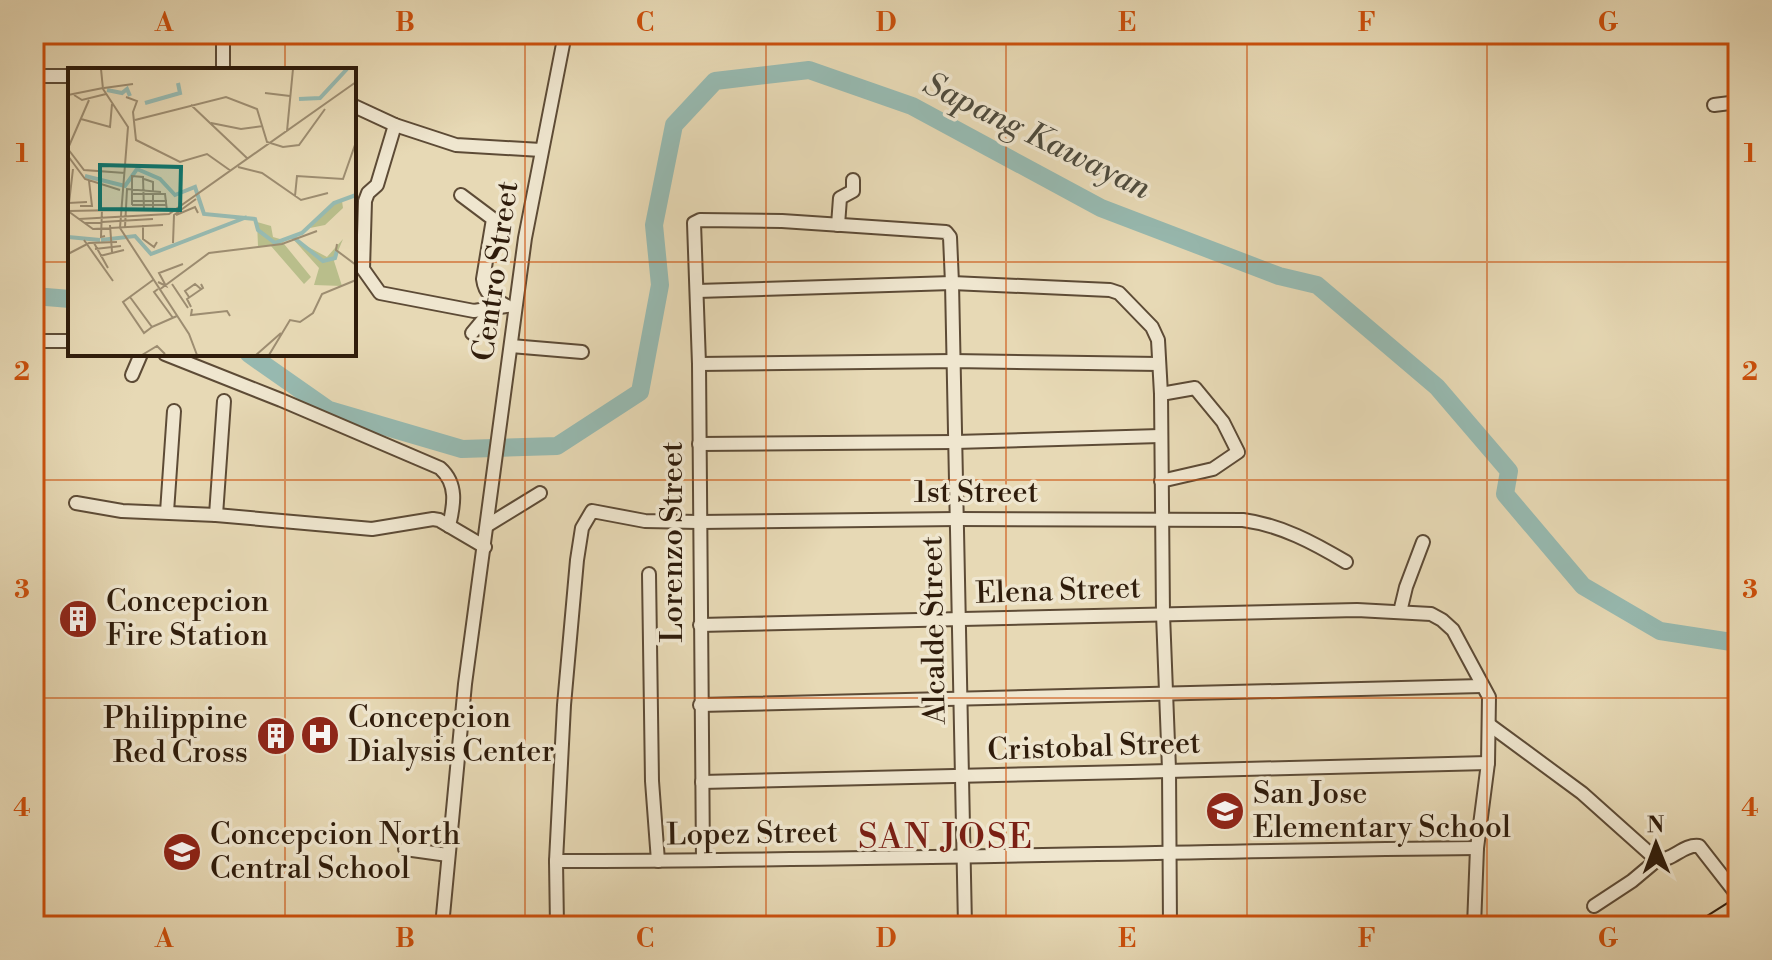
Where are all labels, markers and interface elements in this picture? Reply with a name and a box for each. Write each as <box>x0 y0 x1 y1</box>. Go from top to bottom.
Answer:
text: A <box>154 7 174 39</box>
text: B <box>395 7 415 39</box>
text: C <box>636 7 654 39</box>
text: D <box>876 7 896 39</box>
text: E <box>1118 7 1136 39</box>
text: F <box>1358 7 1376 39</box>
text: G <box>1598 7 1619 39</box>
water label: Sapang Kawayan <box>917 64 1158 209</box>
inset map <box>68 68 356 356</box>
text: 1 <box>16 138 29 170</box>
text: 1 <box>1744 138 1757 170</box>
street label: Centro Street <box>465 178 527 363</box>
text: 2 <box>14 356 30 388</box>
text: 2 <box>1742 356 1758 388</box>
street label: Lorenzo Street <box>654 441 692 643</box>
street label: 1st Street <box>914 474 1039 512</box>
street label: Alcalde Street <box>913 535 955 726</box>
street label: Elena Street <box>975 569 1142 613</box>
text: 3 <box>14 574 30 606</box>
text: 3 <box>1742 574 1758 606</box>
place label: Concepcion Fire Station <box>106 583 269 655</box>
building icon: Concepcion Fire Station <box>57 598 99 640</box>
place label: Concepcion Dialysis Center <box>348 699 554 771</box>
place label: Philippine Red Cross <box>103 700 248 772</box>
hospital icon: Concepcion Dialysis Center <box>299 714 341 756</box>
building icon: Philippine Red Cross <box>255 715 297 757</box>
street label: Cristobal Street <box>987 724 1202 770</box>
place label: San Jose Elementary School <box>1253 775 1511 847</box>
school or university icon: San Jose Elementary School <box>1204 790 1246 832</box>
text: 4 <box>13 792 31 824</box>
text: 4 <box>1741 792 1759 824</box>
north arrow <box>1616 804 1696 884</box>
text: N <box>1647 812 1665 839</box>
street label: Lopez Street <box>666 814 838 854</box>
place label: Concepcion North Central School <box>210 816 461 888</box>
district label: SAN JOSE <box>858 817 1034 859</box>
school or university icon: Concepcion North Central School <box>161 831 203 873</box>
text: A <box>154 923 174 955</box>
text: B <box>395 923 415 955</box>
text: C <box>636 923 654 955</box>
text: D <box>876 923 896 955</box>
text: E <box>1118 923 1136 955</box>
text: F <box>1358 923 1376 955</box>
text: G <box>1598 923 1619 955</box>

